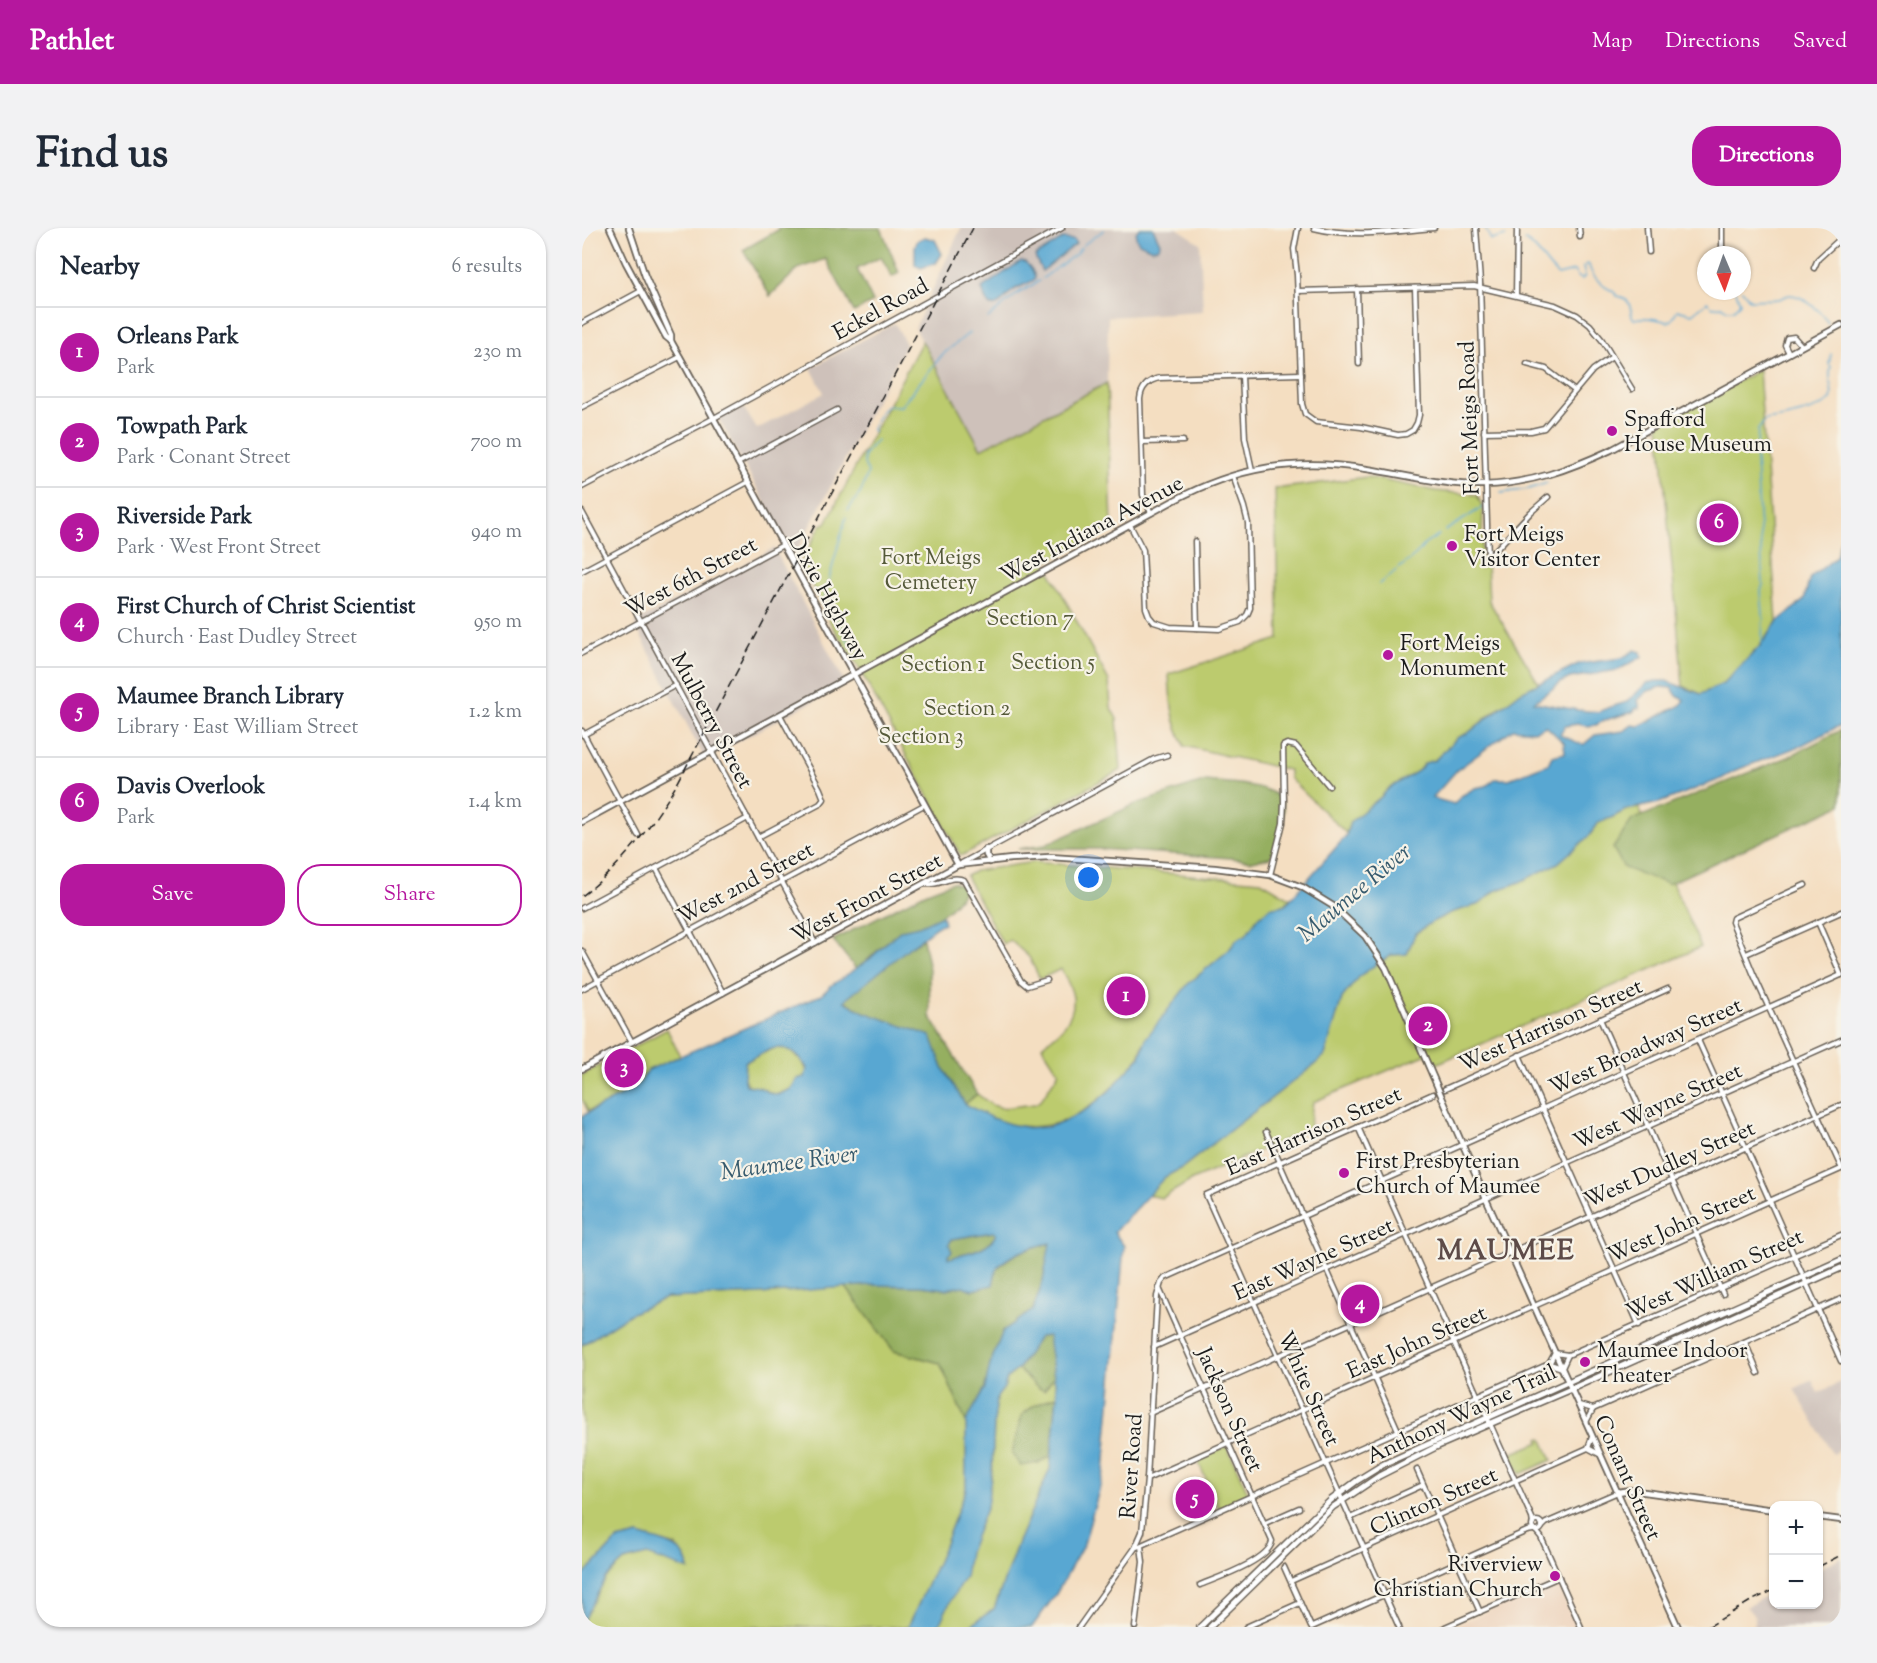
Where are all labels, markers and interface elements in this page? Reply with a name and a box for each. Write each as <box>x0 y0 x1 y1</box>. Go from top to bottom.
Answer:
text: Pathlet <box>30 22 114 62</box>
text: Map <box>1592 27 1632 57</box>
text: Directions <box>1665 27 1760 57</box>
text: Saved <box>1793 27 1847 57</box>
text: Find us <box>36 126 168 186</box>
button: Directions <box>1692 126 1841 186</box>
north arrow <box>1697 246 1751 300</box>
text: Nearby <box>60 249 140 286</box>
text: 6 results <box>452 253 522 282</box>
street label: Eckel Road <box>828 271 935 350</box>
text: Orleans Park <box>117 322 239 354</box>
text: 1 <box>76 338 83 367</box>
text: 230 m <box>473 338 522 367</box>
street label: Fort Meigs Road <box>1452 340 1490 495</box>
text: Park <box>117 354 155 383</box>
place label: Spafford House Museum <box>1624 405 1772 462</box>
text: Towpath Park <box>117 412 248 444</box>
marker: Spafford House Museum <box>1605 424 1619 438</box>
text: 2 <box>75 428 84 457</box>
text: 700 m <box>470 428 522 457</box>
text: Park · Conant Street <box>117 444 291 473</box>
street label: West Indiana Avenue <box>995 469 1190 593</box>
pin: 6 <box>1700 500 1738 546</box>
text: Riverside Park <box>117 502 252 534</box>
text: 3 <box>75 518 84 547</box>
text: 940 m <box>471 518 522 547</box>
place label: Fort Meigs Visitor Center <box>1464 520 1600 577</box>
street label: Dixie Highway <box>778 528 875 667</box>
street label: West 6th Street <box>619 530 764 627</box>
text: Park · West Front Street <box>117 534 321 563</box>
marker: Fort Meigs Visitor Center <box>1445 539 1459 553</box>
park label: Fort Meigs Cemetery <box>881 543 981 600</box>
text: First Church of Christ Scientist <box>117 592 415 624</box>
park label: Section 7 <box>986 604 1074 636</box>
text: 4 <box>74 608 85 637</box>
text: 950 m <box>474 608 522 637</box>
text: Church · East Dudley Street <box>117 624 357 653</box>
place label: Fort Meigs Monument <box>1400 629 1506 686</box>
street label: Mulberry Street <box>661 648 760 796</box>
park label: Section 5 <box>1011 648 1096 680</box>
marker: Fort Meigs Monument <box>1381 648 1395 662</box>
park label: Section 1 <box>901 650 986 682</box>
text: Maumee Branch Library <box>117 682 344 714</box>
park label: Section 2 <box>924 694 1010 726</box>
text: 5 <box>76 698 83 727</box>
text: 1.2 km <box>469 698 522 727</box>
text: Library · East William Street <box>117 714 358 743</box>
park label: Section 3 <box>878 722 964 754</box>
text: Davis Overlook <box>117 772 265 804</box>
text: 6 <box>75 788 84 817</box>
text: 1.4 km <box>468 788 522 817</box>
text: Park <box>117 804 155 833</box>
street label: West 2nd Street <box>672 835 821 934</box>
water label: Maumee River <box>1291 836 1420 951</box>
street label: West Front Street <box>786 846 949 953</box>
your location <box>1074 863 1103 892</box>
button: Save <box>60 864 285 926</box>
button: Share <box>297 864 522 926</box>
street label: West Harrison Street <box>1454 972 1649 1082</box>
pin: 1 <box>1106 974 1146 1018</box>
street label: West Broadway Street <box>1545 991 1748 1105</box>
pin: 2 <box>1408 1004 1448 1048</box>
pin: 3 <box>604 1046 644 1090</box>
street label: West Wayne Street <box>1569 1056 1748 1159</box>
street label: East Harrison Street <box>1221 1079 1408 1186</box>
street label: West Dudley Street <box>1580 1113 1761 1218</box>
water label: Maumee River <box>718 1137 861 1190</box>
place label: First Presbyterian Church of Maumee <box>1356 1147 1540 1204</box>
marker: First Presbyterian Church of Maumee <box>1337 1166 1351 1180</box>
street label: West John Street <box>1603 1179 1762 1273</box>
street label: East Wayne Street <box>1229 1211 1400 1310</box>
street label: West William Street <box>1621 1222 1809 1329</box>
district label: MAUMEE <box>1437 1232 1575 1272</box>
pin: 4 <box>1340 1282 1380 1326</box>
street label: East John Street <box>1342 1298 1493 1389</box>
street label: White Street <box>1268 1327 1347 1452</box>
place label: Maumee Indoor Theater <box>1597 1336 1747 1393</box>
street label: Jackson Street <box>1186 1342 1270 1478</box>
marker: Maumee Indoor Theater <box>1578 1355 1592 1369</box>
street label: Anthony Wayne Trail <box>1362 1358 1563 1474</box>
street label: Conant Street <box>1584 1410 1668 1546</box>
street label: River Road <box>1113 1412 1153 1520</box>
street label: Clinton Street <box>1365 1460 1504 1545</box>
pin: 5 <box>1176 1476 1214 1522</box>
map controls <box>1769 1501 1823 1609</box>
button: + <box>1769 1501 1823 1555</box>
place label: Riverview Christian Church <box>1374 1550 1544 1607</box>
button: − <box>1769 1555 1823 1609</box>
marker: Riverview Christian Church <box>1548 1569 1562 1583</box>

